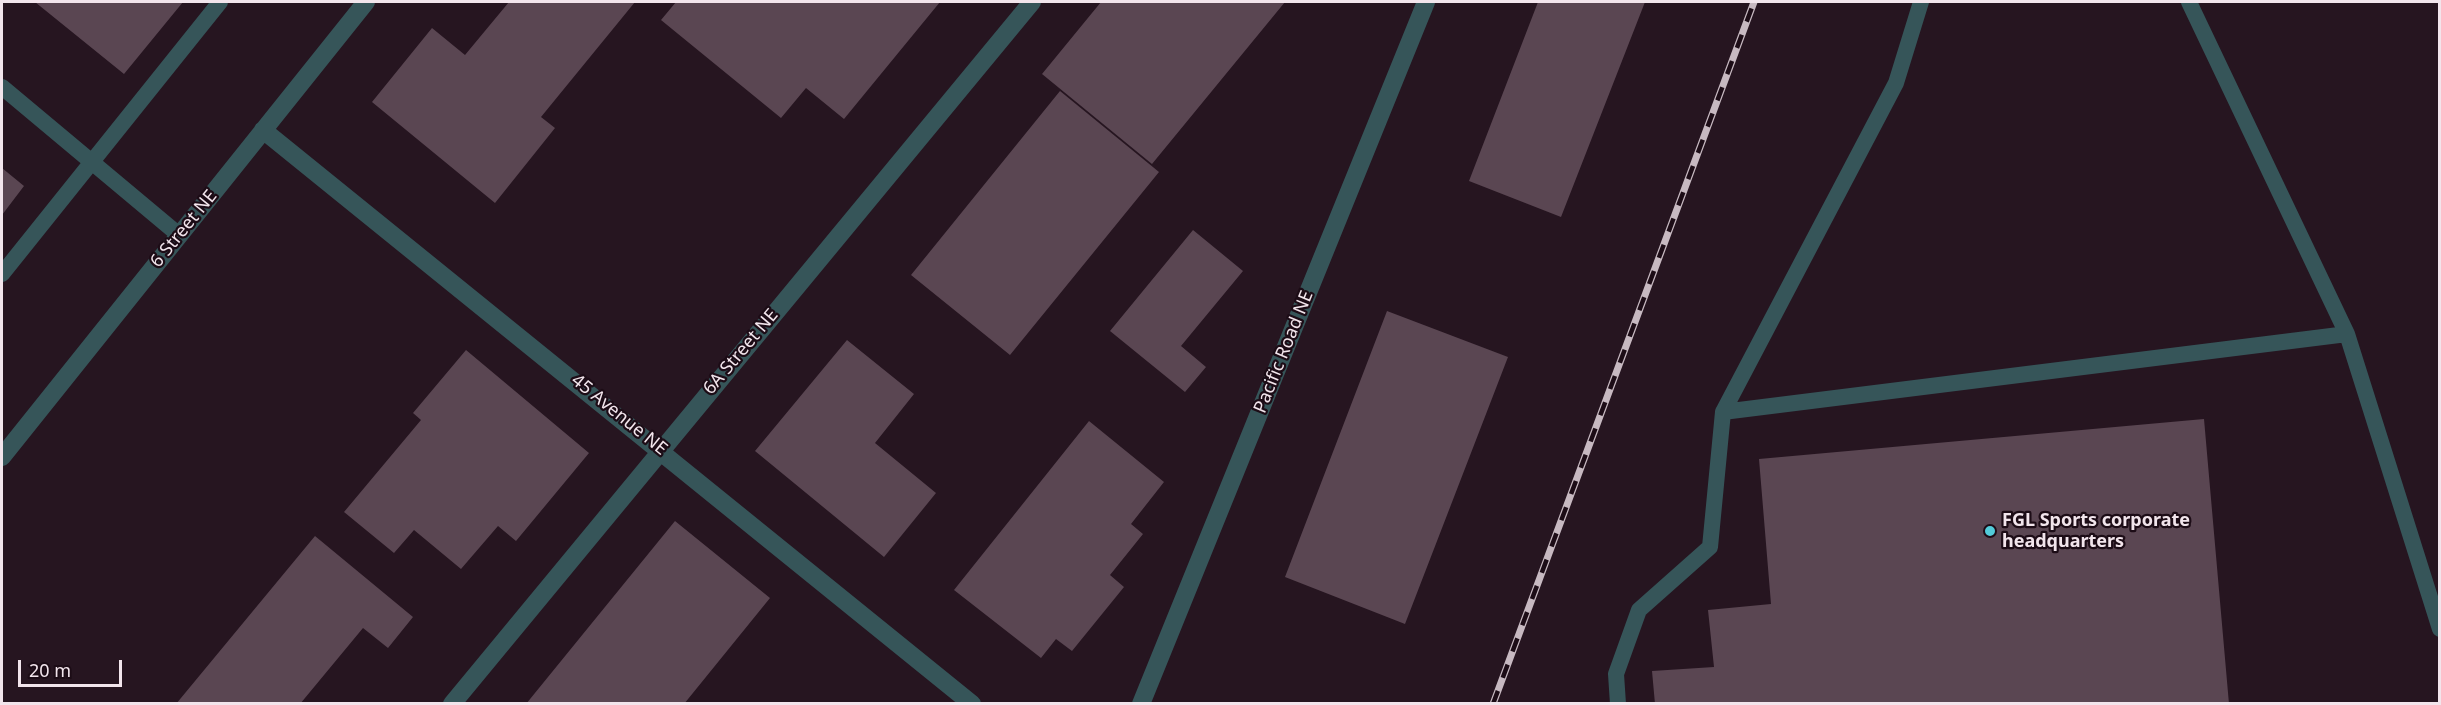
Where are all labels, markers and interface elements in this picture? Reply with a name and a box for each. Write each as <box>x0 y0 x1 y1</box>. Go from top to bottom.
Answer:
street label: 6 Street NE <box>146 186 222 272</box>
street label: Pacific Road NE <box>1250 288 1318 416</box>
street label: 6A Street NE <box>699 305 783 399</box>
street label: 45 Avenue NE <box>567 370 671 460</box>
place label: FGL Sports corporate headquarters <box>2002 510 2190 552</box>
marker: FGL Sports corporate headquarters <box>1983 524 1997 538</box>
scale bar <box>21 648 124 686</box>
text: 20 m <box>29 658 71 682</box>

